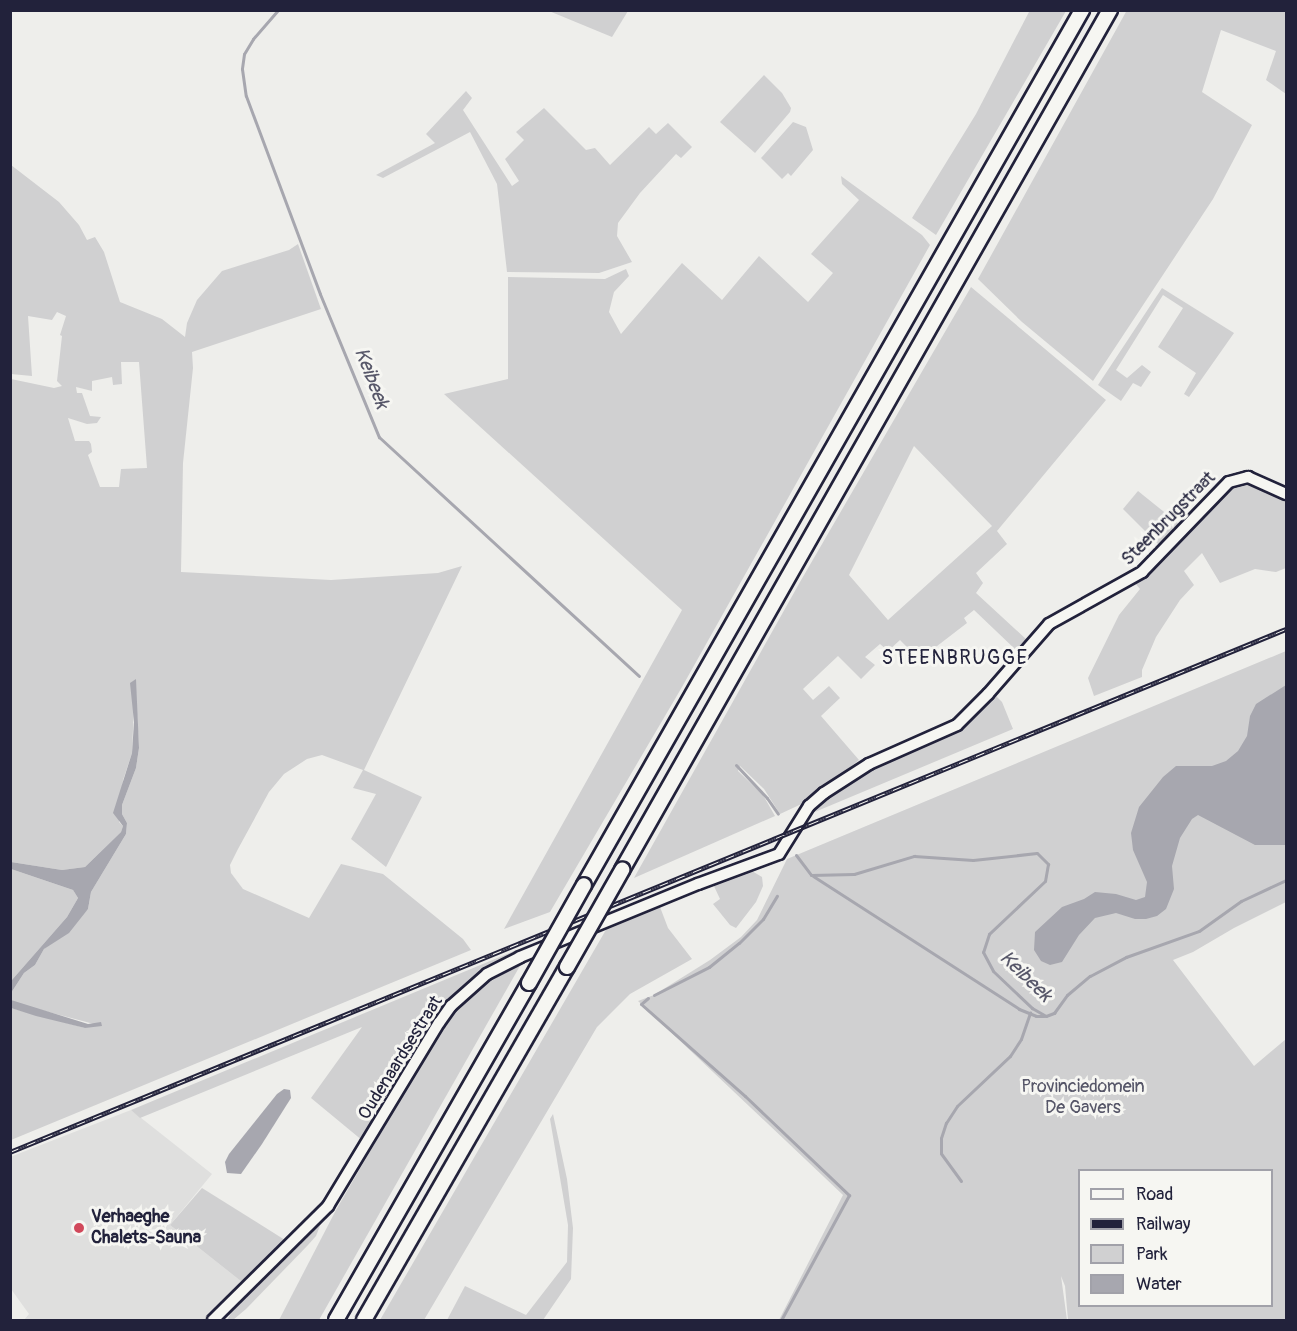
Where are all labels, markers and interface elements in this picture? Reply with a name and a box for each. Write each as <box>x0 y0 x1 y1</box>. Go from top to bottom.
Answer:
water label: Keibeek <box>349 344 395 412</box>
street label: Steenbrugstraat <box>1118 468 1220 570</box>
district label: STEENBRUGGE <box>881 645 1029 669</box>
water label: Keibeek <box>995 945 1057 1007</box>
street label: Oudenaardsestraat <box>354 992 448 1124</box>
park label: Provinciedomein De Gavers <box>1021 1077 1145 1120</box>
legend <box>1078 1169 1273 1307</box>
text: Road <box>1136 1183 1173 1206</box>
place label: Verhaeghe Chalets-Sauna <box>91 1207 201 1250</box>
text: Railway <box>1136 1213 1191 1236</box>
marker: Verhaeghe Chalets-Sauna <box>72 1221 86 1235</box>
text: Park <box>1136 1243 1168 1266</box>
text: Water <box>1136 1273 1182 1296</box>

